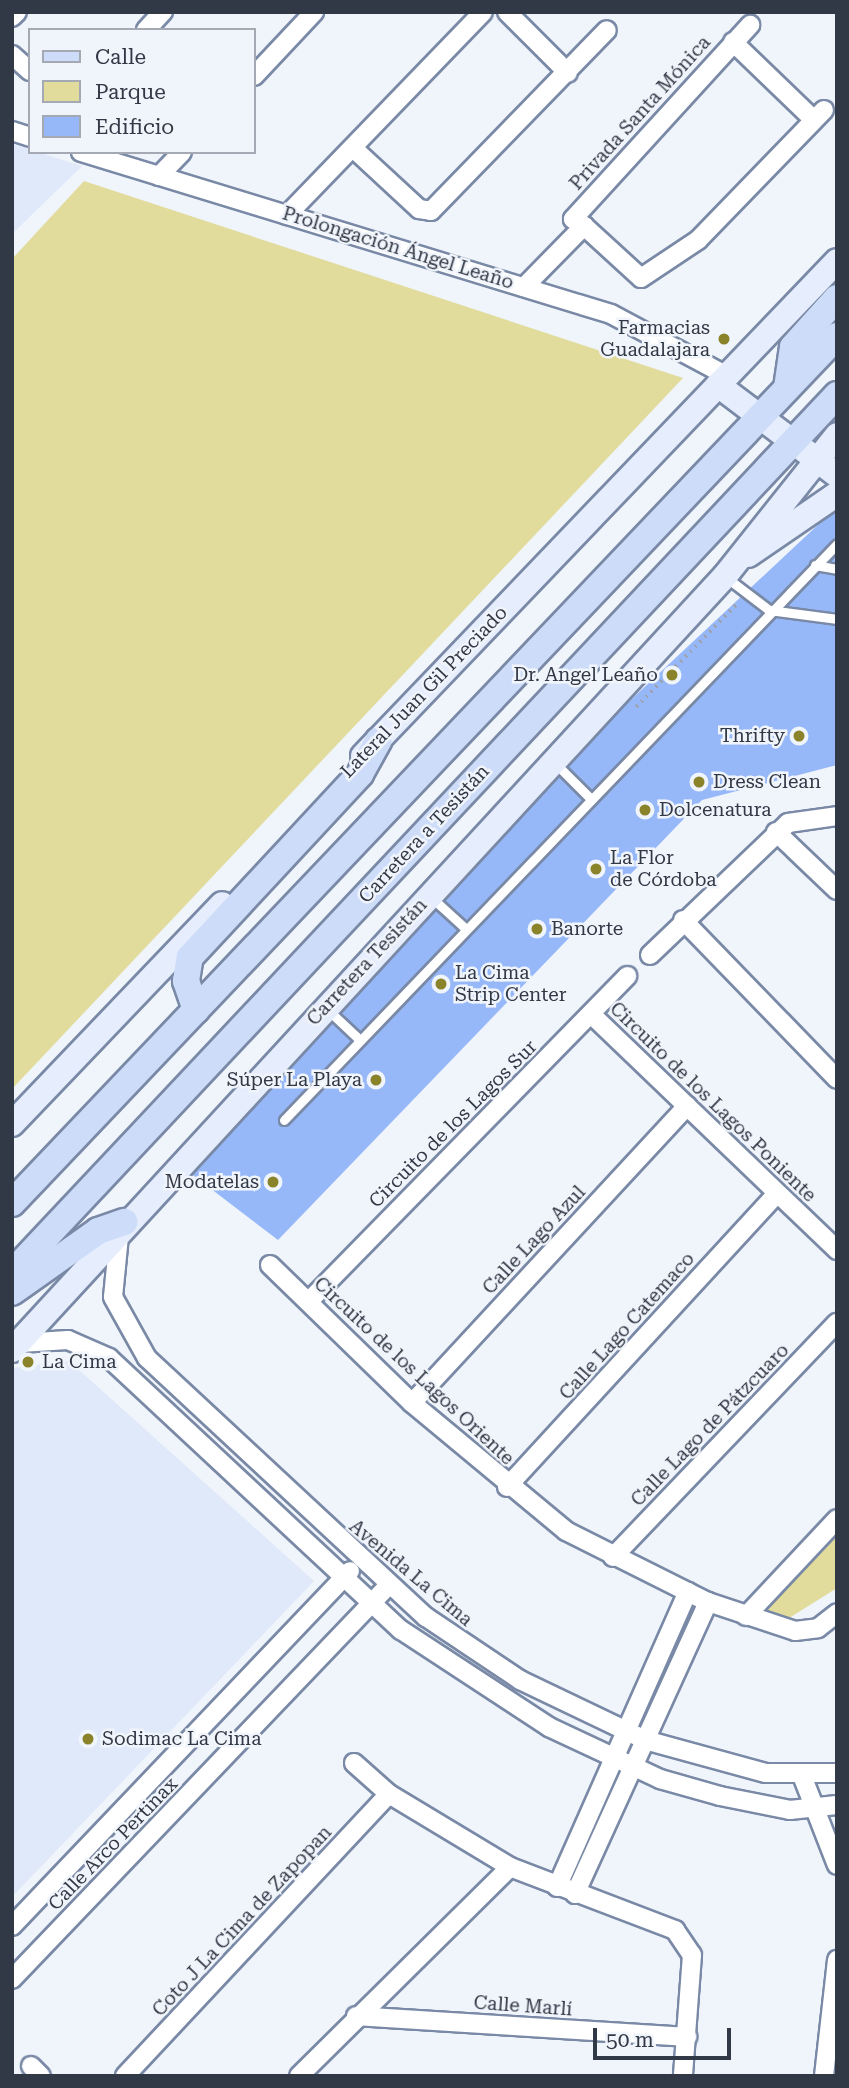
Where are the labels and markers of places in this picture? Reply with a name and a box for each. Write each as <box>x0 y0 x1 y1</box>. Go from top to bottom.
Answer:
place label: Farmacias Guadalajara <box>600 317 710 361</box>
marker: Farmacias Guadalajara <box>716 331 732 347</box>
place label: Dr. Angel Leaño <box>513 664 658 686</box>
marker: Dr. Angel Leaño <box>664 667 680 683</box>
place label: Thrifty <box>720 725 785 747</box>
marker: Thrifty <box>791 728 807 744</box>
place label: Dress Clean <box>713 771 821 793</box>
marker: Dress Clean <box>691 774 707 790</box>
place label: Dolcenatura <box>659 799 772 821</box>
marker: Dolcenatura <box>637 802 653 818</box>
place label: La Flor de Córdoba <box>610 847 717 891</box>
marker: La Flor de Córdoba <box>588 861 604 877</box>
place label: Banorte <box>551 918 623 940</box>
marker: Banorte <box>529 921 545 937</box>
place label: La Cima Strip Center <box>455 962 566 1006</box>
marker: La Cima Strip Center <box>433 976 449 992</box>
place label: Súper La Playa <box>227 1069 362 1091</box>
marker: Súper La Playa <box>368 1072 384 1088</box>
place label: Modatelas <box>165 1171 259 1193</box>
marker: Modatelas <box>265 1174 281 1190</box>
place label: La Cima <box>42 1351 117 1373</box>
marker: La Cima <box>20 1354 36 1370</box>
place label: Sodimac La Cima <box>102 1728 261 1750</box>
marker: Sodimac La Cima <box>80 1731 96 1747</box>

